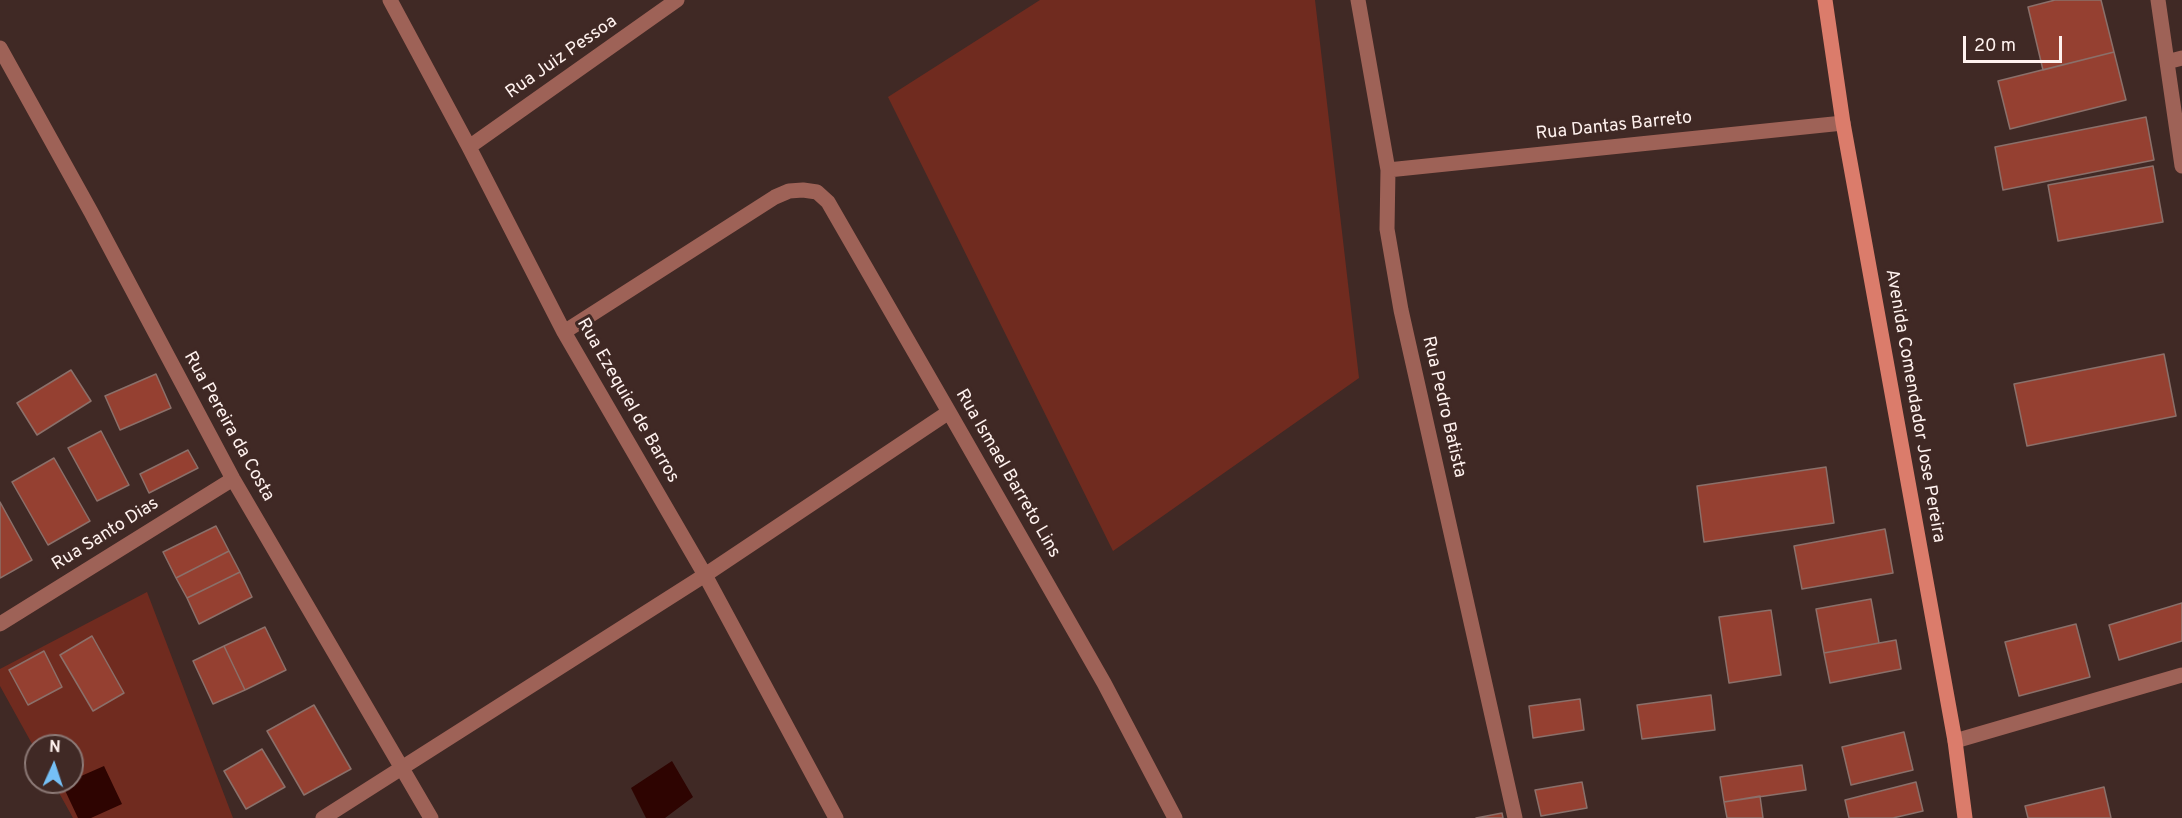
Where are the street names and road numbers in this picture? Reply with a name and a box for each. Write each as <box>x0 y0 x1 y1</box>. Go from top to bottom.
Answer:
street label: Rua Juiz Pessoa <box>502 12 622 104</box>
street label: Rua Dantas Barreto <box>1535 108 1693 146</box>
street label: Avenida Comendador Jose Pereira <box>1879 267 1949 545</box>
street label: Rua Ezequiel de Barros <box>571 315 683 487</box>
street label: Rua Pedro Batista <box>1416 334 1470 480</box>
street label: Rua Pereira da Costa <box>178 348 278 506</box>
street label: Rua Ismael Barreto Lins <box>950 386 1064 562</box>
street label: Rua Santo Dias <box>49 494 163 576</box>

